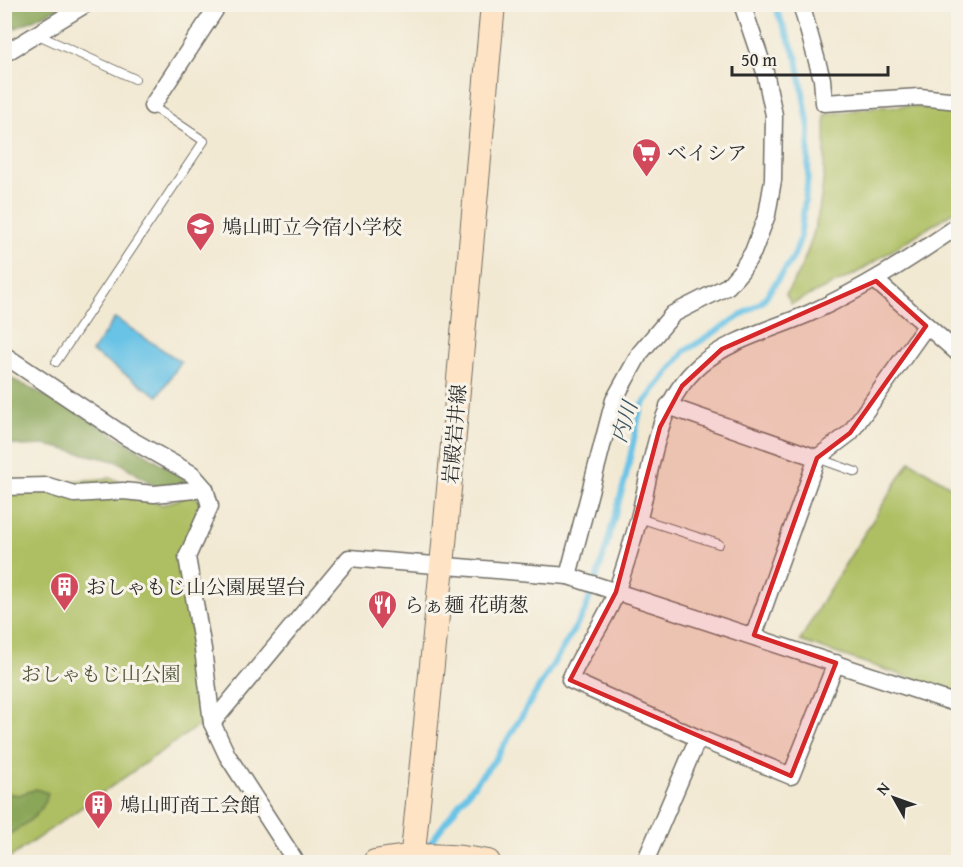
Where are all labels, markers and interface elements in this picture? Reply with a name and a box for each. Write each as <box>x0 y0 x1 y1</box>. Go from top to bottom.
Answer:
scale bar <box>732 39 888 77</box>
text: 50 m <box>741 46 777 73</box>
supermarket icon: ベイシア <box>630 136 662 178</box>
place label: ベイシア <box>667 138 747 167</box>
school or university icon: 鳩山町立今宿小学校 <box>185 210 217 252</box>
place label: 鳩山町立今宿小学校 <box>222 212 402 241</box>
street label: 岩殿岩井線 <box>435 383 473 485</box>
water label: 内川 <box>603 395 646 447</box>
building icon: おしゃもじ山公園展望台 <box>49 570 81 612</box>
place label: おしゃもじ山公園展望台 <box>86 572 306 601</box>
restaurant icon: らぁ麺 花萌葱 <box>367 588 399 630</box>
place label: らぁ麺 花萌葱 <box>404 590 528 619</box>
park label: おしゃもじ山公園 <box>21 659 181 688</box>
north arrow <box>864 768 924 828</box>
text: N <box>870 776 895 800</box>
building icon: 鳩山町商工会館 <box>83 788 115 830</box>
place label: 鳩山町商工会館 <box>120 790 260 819</box>

